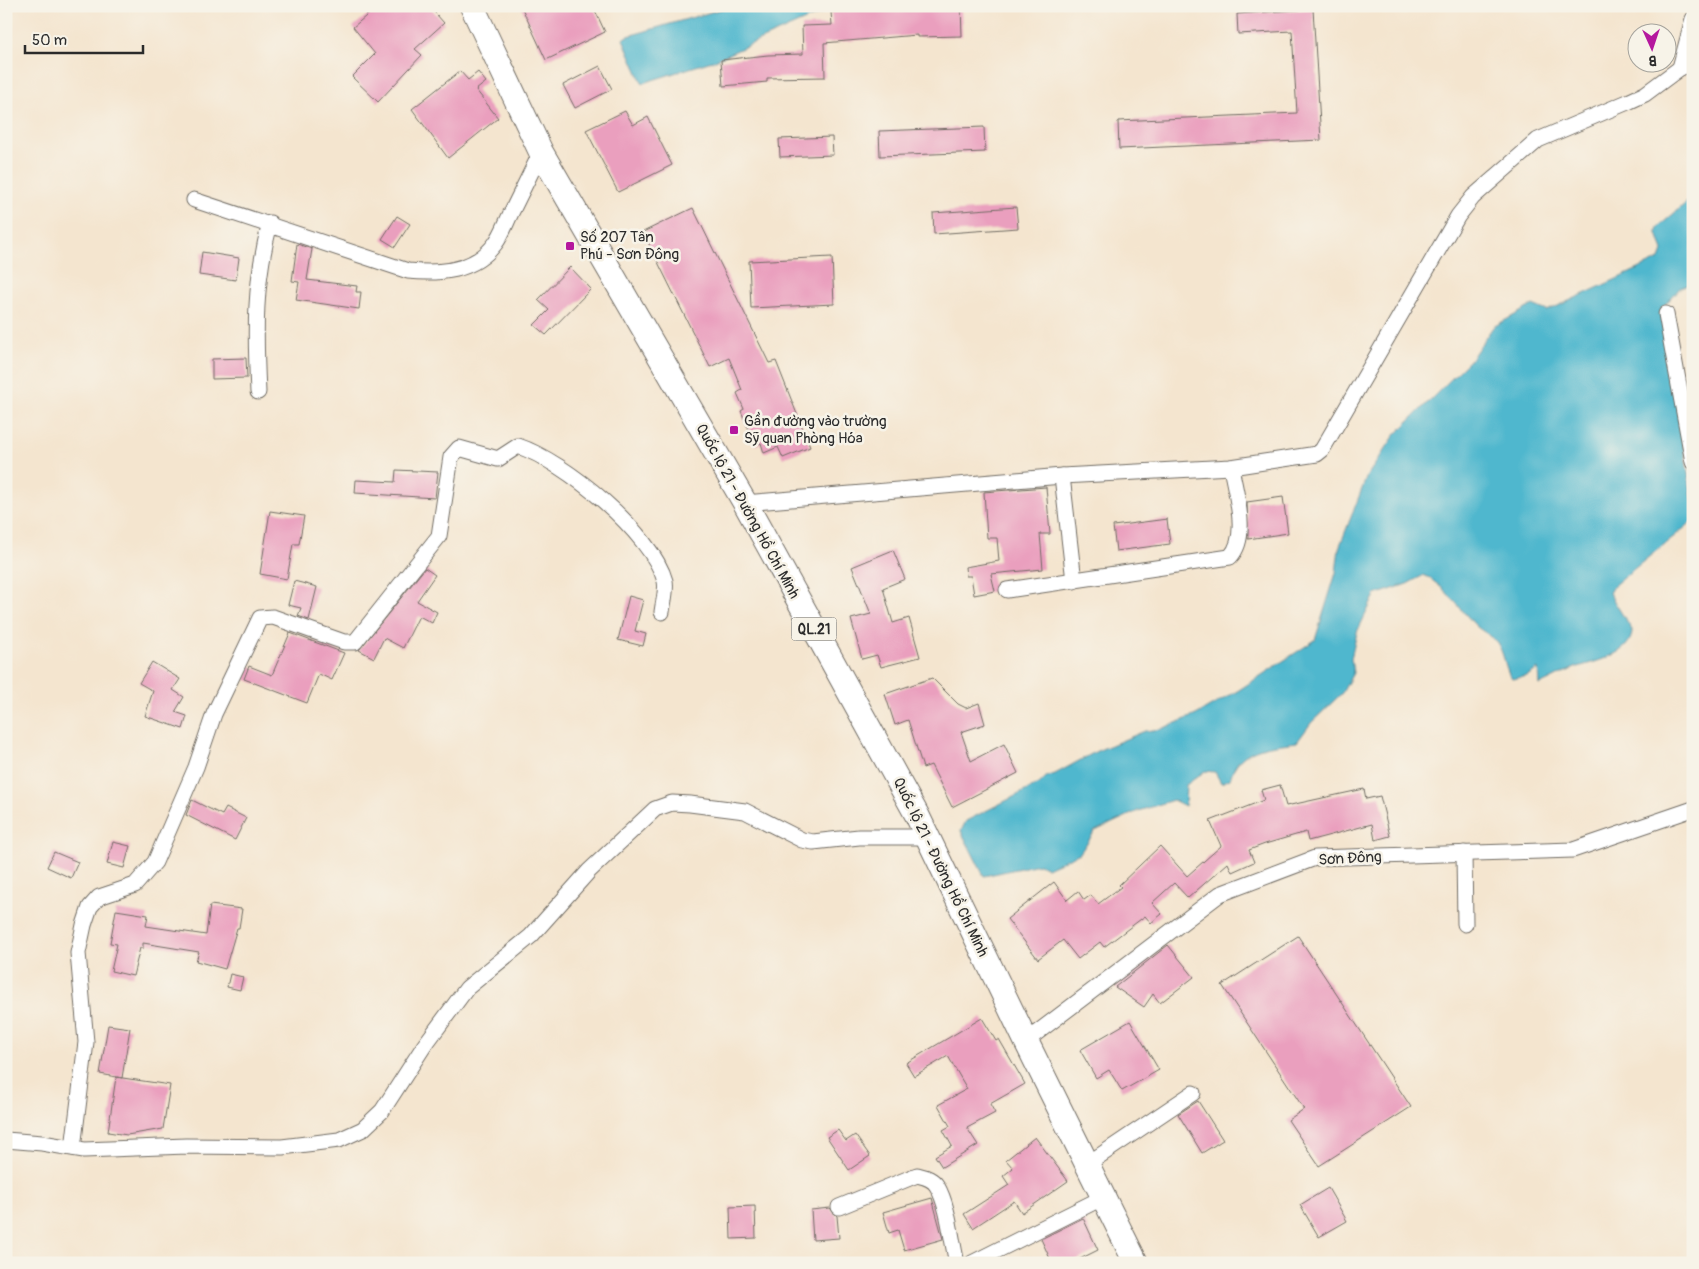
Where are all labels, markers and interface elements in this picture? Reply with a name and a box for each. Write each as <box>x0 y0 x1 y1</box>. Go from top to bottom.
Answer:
scale bar <box>25 22 142 54</box>
north arrow <box>1626 22 1676 72</box>
text: 50 m <box>32 31 67 50</box>
text: B <box>1648 52 1657 69</box>
place label: Số 207 Tân Phú - Sơn Đông <box>580 228 679 264</box>
marker: Số 207 Tân Phú - Sơn Đông <box>564 240 576 252</box>
place label: Gần đường vào trường Sỹ quan Phòng Hóa <box>744 411 887 448</box>
street label: Quốc lộ 21 - Đường Hồ Chí Minh <box>691 420 804 602</box>
marker: Gần đường vào trường Sỹ quan Phòng Hóa <box>728 424 740 436</box>
road number: QL.21 <box>792 618 836 640</box>
street label: Quốc lộ 21 - Đường Hồ Chí Minh <box>889 774 992 960</box>
street label: Sơn Đông <box>1318 847 1382 870</box>

